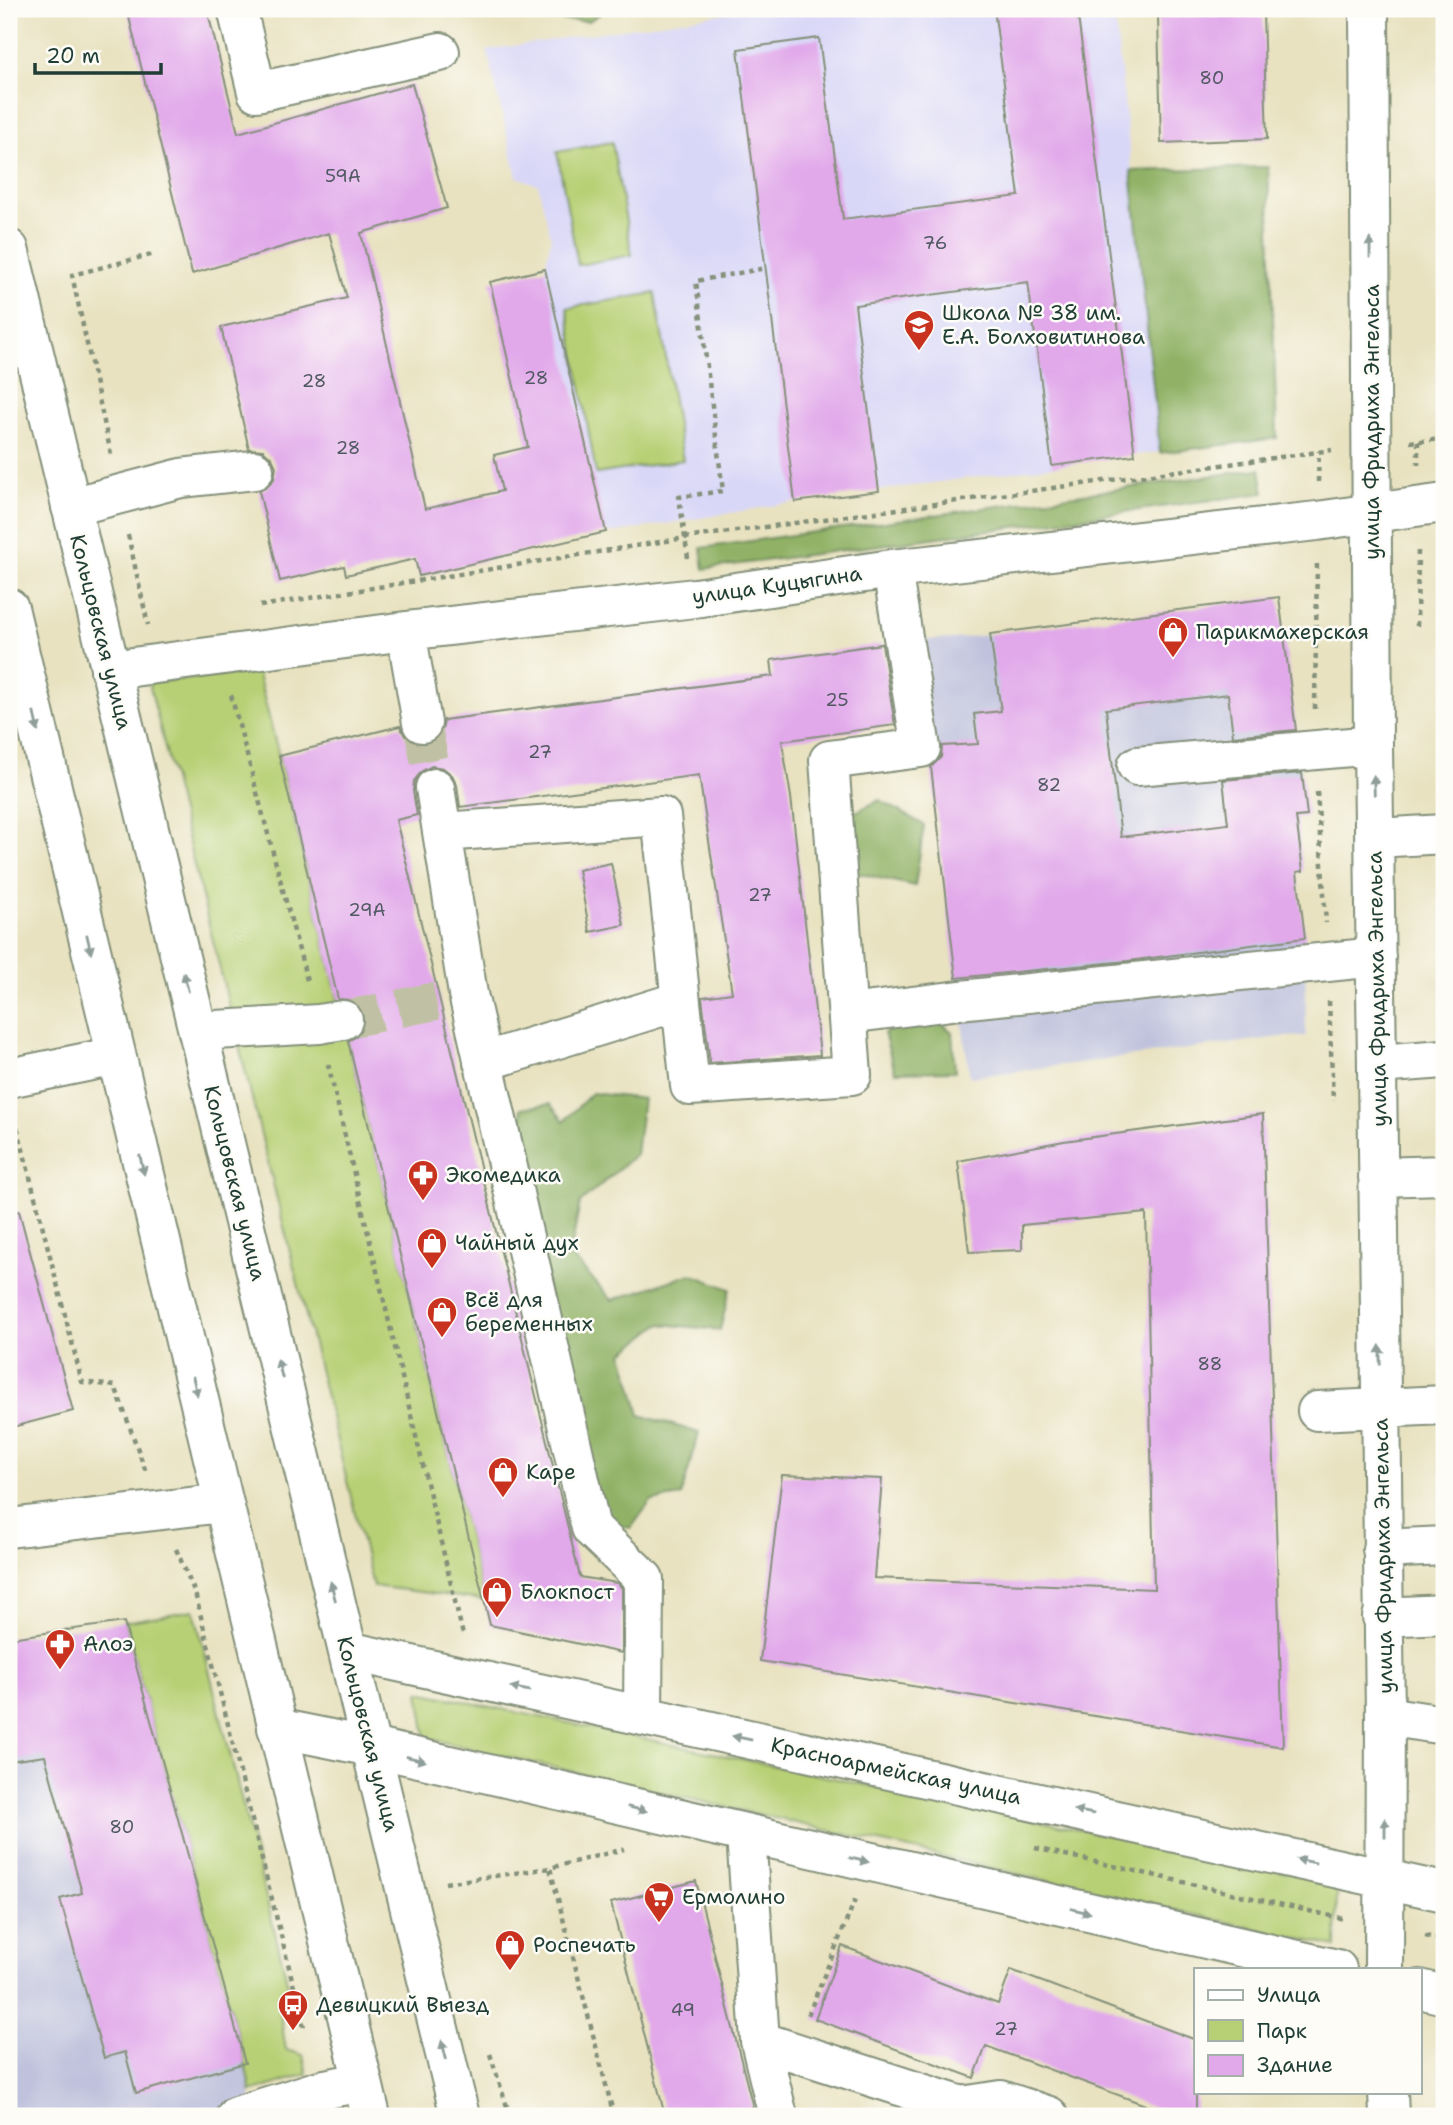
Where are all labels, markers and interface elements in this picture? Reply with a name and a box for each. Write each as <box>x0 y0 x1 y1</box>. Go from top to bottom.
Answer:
scale bar <box>35 32 161 76</box>
text: 20 m <box>46 42 100 70</box>
house number: 80 <box>1200 66 1224 90</box>
house number: 59А <box>325 164 361 188</box>
house number: 76 <box>923 231 947 255</box>
one-way arrow <box>1365 237 1376 259</box>
street label: улица Фридриха Энгельса <box>1358 284 1386 560</box>
place label: Школа № 38 им. Е.А. Болховитинова <box>942 299 1145 351</box>
school or university icon: Школа № 38 им. Е.А. Болховитинова <box>902 308 936 352</box>
house number: 28 <box>524 366 548 390</box>
house number: 28 <box>302 369 326 393</box>
house number: 28 <box>336 436 360 460</box>
street label: Кольцовская улица <box>63 531 139 733</box>
street label: улица Куцыгина <box>690 559 864 611</box>
shop icon: Парикмахерская <box>1156 615 1190 659</box>
place label: Парикмахерская <box>1196 618 1369 646</box>
house number: 25 <box>825 688 849 712</box>
one-way arrow <box>31 711 42 733</box>
house number: 27 <box>528 740 552 764</box>
house number: 82 <box>1037 773 1061 797</box>
one-way arrow <box>1368 773 1380 795</box>
street label: улица Фридриха Энгельса <box>1361 851 1393 1127</box>
house number: 27 <box>748 883 772 907</box>
house number: 29А <box>348 898 386 922</box>
one-way arrow <box>84 933 95 955</box>
one-way arrow <box>180 971 191 993</box>
street label: Кольцовская улица <box>197 1082 273 1284</box>
one-way arrow <box>137 1154 148 1176</box>
pharmacy icon: Экомедика <box>406 1158 440 1202</box>
place label: Экомедика <box>446 1161 561 1189</box>
shop icon: Чайный дух <box>415 1226 449 1270</box>
place label: Чайный дух <box>455 1229 579 1257</box>
place label: Всё для беременных <box>465 1286 593 1338</box>
shop icon: Всё для беременных <box>425 1295 459 1339</box>
one-way arrow <box>1374 1344 1386 1366</box>
house number: 88 <box>1198 1352 1222 1376</box>
one-way arrow <box>274 1358 285 1380</box>
one-way arrow <box>190 1375 201 1397</box>
street label: улица Фридриха Энгельса <box>1367 1418 1399 1694</box>
shop icon: Каре <box>486 1455 520 1499</box>
place label: Каре <box>526 1458 576 1486</box>
shop icon: Блокпост <box>480 1575 514 1619</box>
place label: Блокпост <box>520 1578 615 1606</box>
one-way arrow <box>327 1580 338 1602</box>
pharmacy icon: Алоэ <box>43 1627 77 1671</box>
place label: Алоэ <box>83 1630 133 1658</box>
street label: Кольцовская улица <box>330 1633 406 1835</box>
one-way arrow <box>509 1684 531 1695</box>
street label: Красноармейская улица <box>768 1731 1024 1811</box>
one-way arrow <box>731 1732 753 1743</box>
one-way arrow <box>405 1754 427 1765</box>
one-way arrow <box>626 1804 648 1815</box>
one-way arrow <box>1073 1807 1095 1818</box>
house number: 80 <box>110 1815 134 1839</box>
one-way arrow <box>1379 1816 1391 1838</box>
one-way arrow <box>848 1855 870 1866</box>
one-way arrow <box>1295 1855 1317 1866</box>
supermarket icon: Ермолино <box>642 1880 676 1924</box>
place label: Ермолино <box>682 1883 785 1911</box>
one-way arrow <box>1070 1906 1092 1917</box>
shop icon: Роспечать <box>493 1928 527 1972</box>
place label: Роспечать <box>533 1931 636 1959</box>
legend <box>1194 1968 1422 2094</box>
text: Улица <box>1257 1981 1320 2009</box>
bus stop icon: Девицкий Выезд <box>276 1988 310 2032</box>
place label: Девицкий Выезд <box>316 1991 489 2019</box>
house number: 49 <box>671 1998 695 2022</box>
house number: 27 <box>994 2017 1018 2041</box>
text: Парк <box>1257 2017 1307 2045</box>
one-way arrow <box>438 2039 449 2061</box>
text: Здание <box>1257 2051 1333 2079</box>

